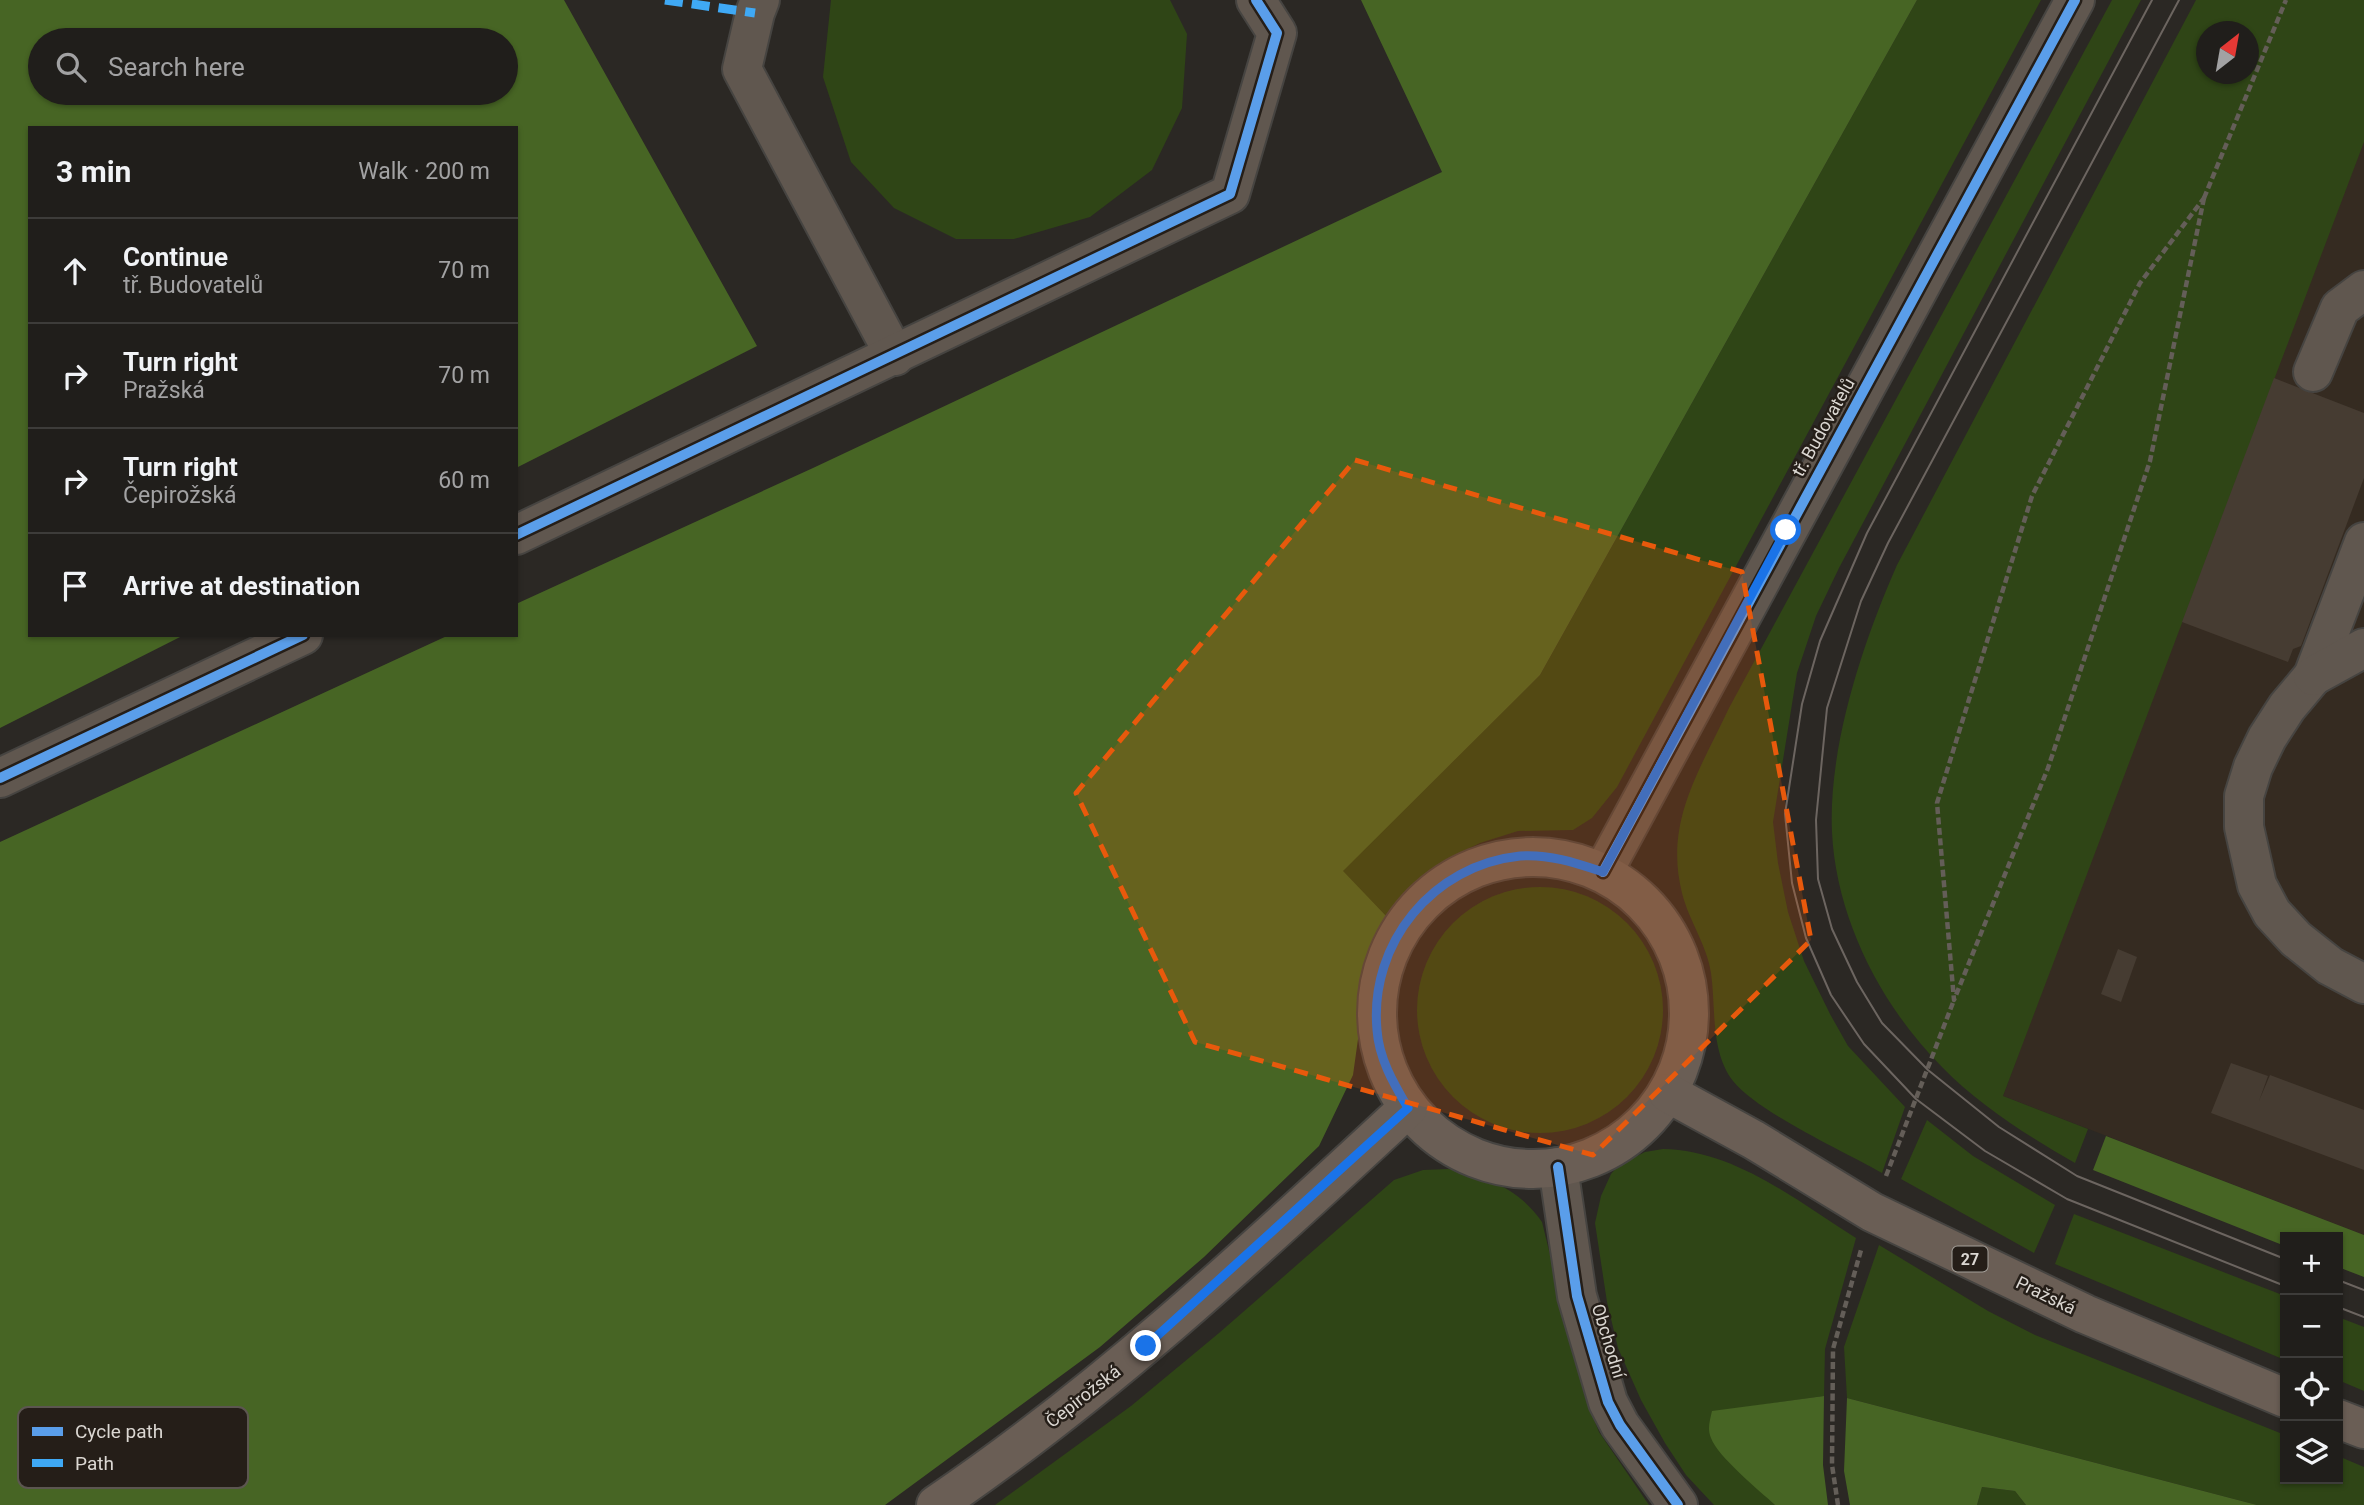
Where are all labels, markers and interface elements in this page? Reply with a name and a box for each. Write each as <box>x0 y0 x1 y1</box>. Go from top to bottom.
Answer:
north arrow <box>2196 21 2259 84</box>
search box <box>28 28 518 105</box>
icon: search <box>52 48 90 86</box>
text: Search here <box>108 52 245 82</box>
text: 3 min <box>56 154 131 189</box>
text: Walk · 200 m <box>358 158 490 185</box>
text: Continue <box>123 242 228 272</box>
icon: ahead <box>56 252 94 290</box>
text: 70 m <box>438 257 490 284</box>
text: tř. Budovatelů <box>123 272 263 299</box>
text: Turn right <box>123 347 238 377</box>
icon: right <box>56 357 94 395</box>
text: 70 m <box>438 362 490 389</box>
street label: tř. Budovatelů <box>1787 374 1859 480</box>
text: Pražská <box>123 377 205 404</box>
text: Turn right <box>123 452 238 482</box>
icon: right <box>56 462 94 500</box>
text: 60 m <box>438 467 490 494</box>
text: Čepirožská <box>123 482 237 509</box>
route start <box>1770 514 1801 545</box>
icon: arrive <box>56 567 94 605</box>
text: Arrive at destination <box>123 571 360 601</box>
map controls <box>2280 1232 2343 1484</box>
button: + <box>2280 1232 2343 1295</box>
road number: 27 <box>1952 1246 1988 1272</box>
street label: Pražská <box>2013 1272 2079 1318</box>
button: − <box>2280 1295 2343 1358</box>
street label: Obchodní <box>1588 1301 1630 1381</box>
route end <box>1130 1330 1161 1361</box>
button: locate <box>2280 1358 2343 1421</box>
street label: Čepirožská <box>1041 1360 1125 1432</box>
legend <box>18 1407 248 1488</box>
text: Cycle path <box>75 1420 163 1443</box>
button: layers <box>2280 1421 2343 1484</box>
text: Path <box>75 1452 114 1475</box>

